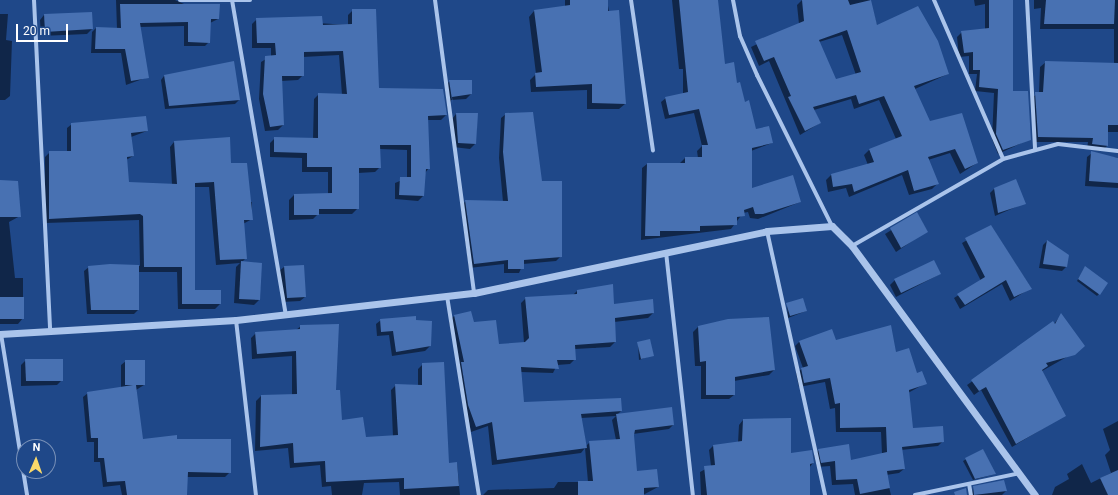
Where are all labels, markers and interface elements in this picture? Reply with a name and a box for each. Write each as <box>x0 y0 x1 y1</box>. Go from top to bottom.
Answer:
scale bar <box>18 16 70 42</box>
text: 20 m <box>23 24 50 38</box>
north arrow <box>16 439 56 479</box>
text: N <box>32 441 41 454</box>

